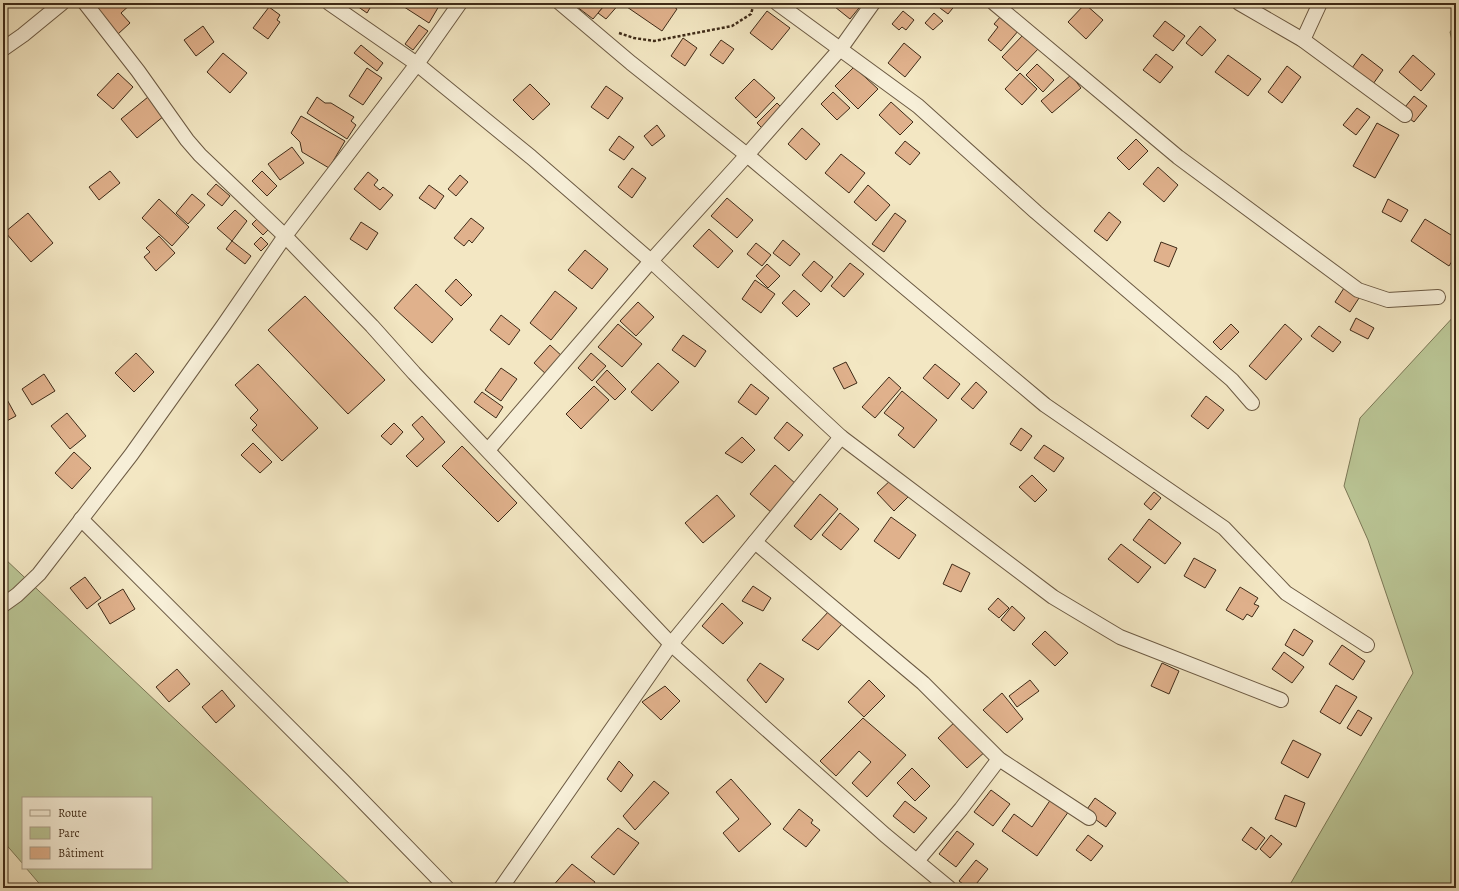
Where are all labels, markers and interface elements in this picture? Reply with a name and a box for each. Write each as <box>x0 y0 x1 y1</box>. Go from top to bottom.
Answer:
legend <box>22 797 152 869</box>
text: Route <box>58 805 87 821</box>
text: Parc <box>58 825 80 841</box>
text: Bâtiment <box>58 845 104 861</box>

